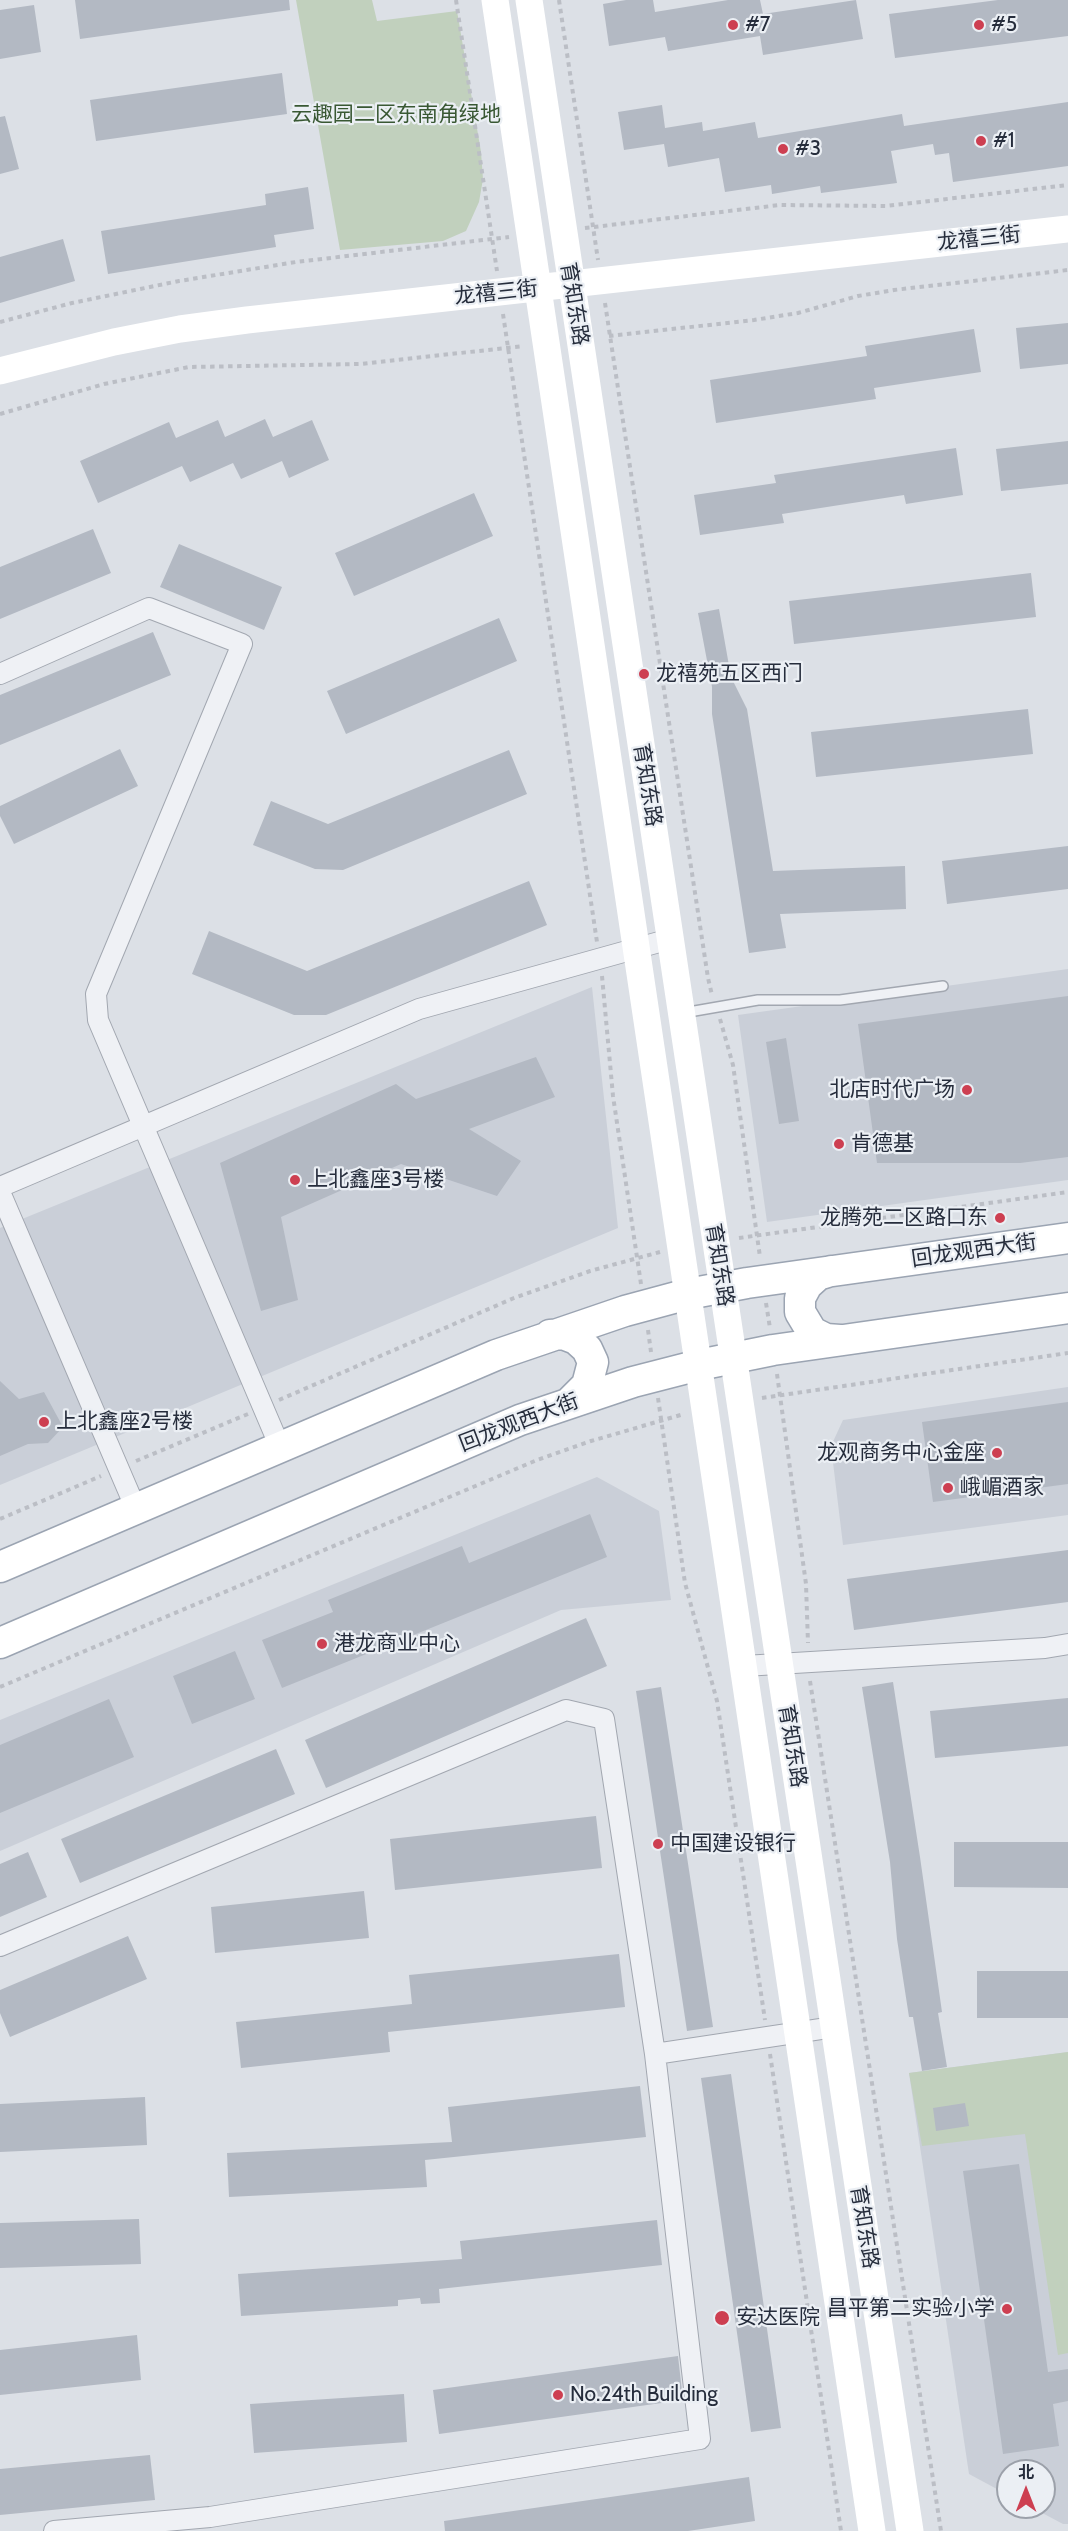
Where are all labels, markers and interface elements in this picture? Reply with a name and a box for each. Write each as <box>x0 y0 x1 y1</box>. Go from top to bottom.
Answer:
place label: #7 <box>745 12 770 38</box>
place label: #5 <box>991 12 1017 38</box>
marker: #7 <box>726 18 740 32</box>
marker: #5 <box>972 18 986 32</box>
park label: 云趣园二区东南角绿地 <box>291 102 501 128</box>
place label: #1 <box>993 128 1015 154</box>
marker: #1 <box>974 134 988 148</box>
place label: #3 <box>795 136 821 162</box>
marker: #3 <box>776 142 790 156</box>
street label: 龙禧三街 <box>936 222 1022 256</box>
street label: 育知东路 <box>555 261 593 347</box>
street label: 龙禧三街 <box>453 276 539 310</box>
place label: 龙禧苑五区西门 <box>656 661 803 687</box>
marker: 龙禧苑五区西门 <box>637 667 651 681</box>
street label: 育知东路 <box>628 742 666 828</box>
place label: 北店时代广场 <box>829 1077 955 1103</box>
marker: 北店时代广场 <box>960 1083 974 1097</box>
place label: 肯德基 <box>851 1131 914 1157</box>
marker: 肯德基 <box>832 1137 846 1151</box>
place label: 上北鑫座3号楼 <box>307 1167 444 1193</box>
marker: 上北鑫座3号楼 <box>288 1173 302 1187</box>
place label: 龙腾苑二区路口东 <box>820 1205 988 1231</box>
marker: 龙腾苑二区路口东 <box>993 1211 1007 1225</box>
street label: 育知东路 <box>700 1222 738 1308</box>
street label: 回龙观西大街 <box>910 1230 1038 1272</box>
street label: 回龙观西大街 <box>456 1389 582 1457</box>
place label: 上北鑫座2号楼 <box>56 1409 193 1435</box>
marker: 上北鑫座2号楼 <box>37 1415 51 1429</box>
place label: 龙观商务中心金座 <box>817 1440 985 1466</box>
marker: 龙观商务中心金座 <box>990 1446 1004 1460</box>
place label: 峨嵋酒家 <box>960 1475 1044 1501</box>
marker: 峨嵋酒家 <box>941 1481 955 1495</box>
place label: 港龙商业中心 <box>334 1631 460 1657</box>
marker: 港龙商业中心 <box>315 1637 329 1651</box>
street label: 育知东路 <box>773 1703 811 1789</box>
place label: 中国建设银行 <box>670 1831 796 1857</box>
marker: 中国建设银行 <box>651 1837 665 1851</box>
street label: 育知东路 <box>845 2184 883 2270</box>
place label: 昌平第二实验小学 <box>827 2296 995 2322</box>
marker: 昌平第二实验小学 <box>1000 2302 1014 2316</box>
place label: 安达医院 <box>736 2305 820 2331</box>
marker: 安达医院 <box>713 2309 731 2327</box>
place label: No.24th Building <box>570 2382 718 2408</box>
marker: No.24th Building <box>551 2388 565 2402</box>
north arrow <box>996 2459 1056 2519</box>
text: 北 <box>1018 2463 1034 2482</box>

